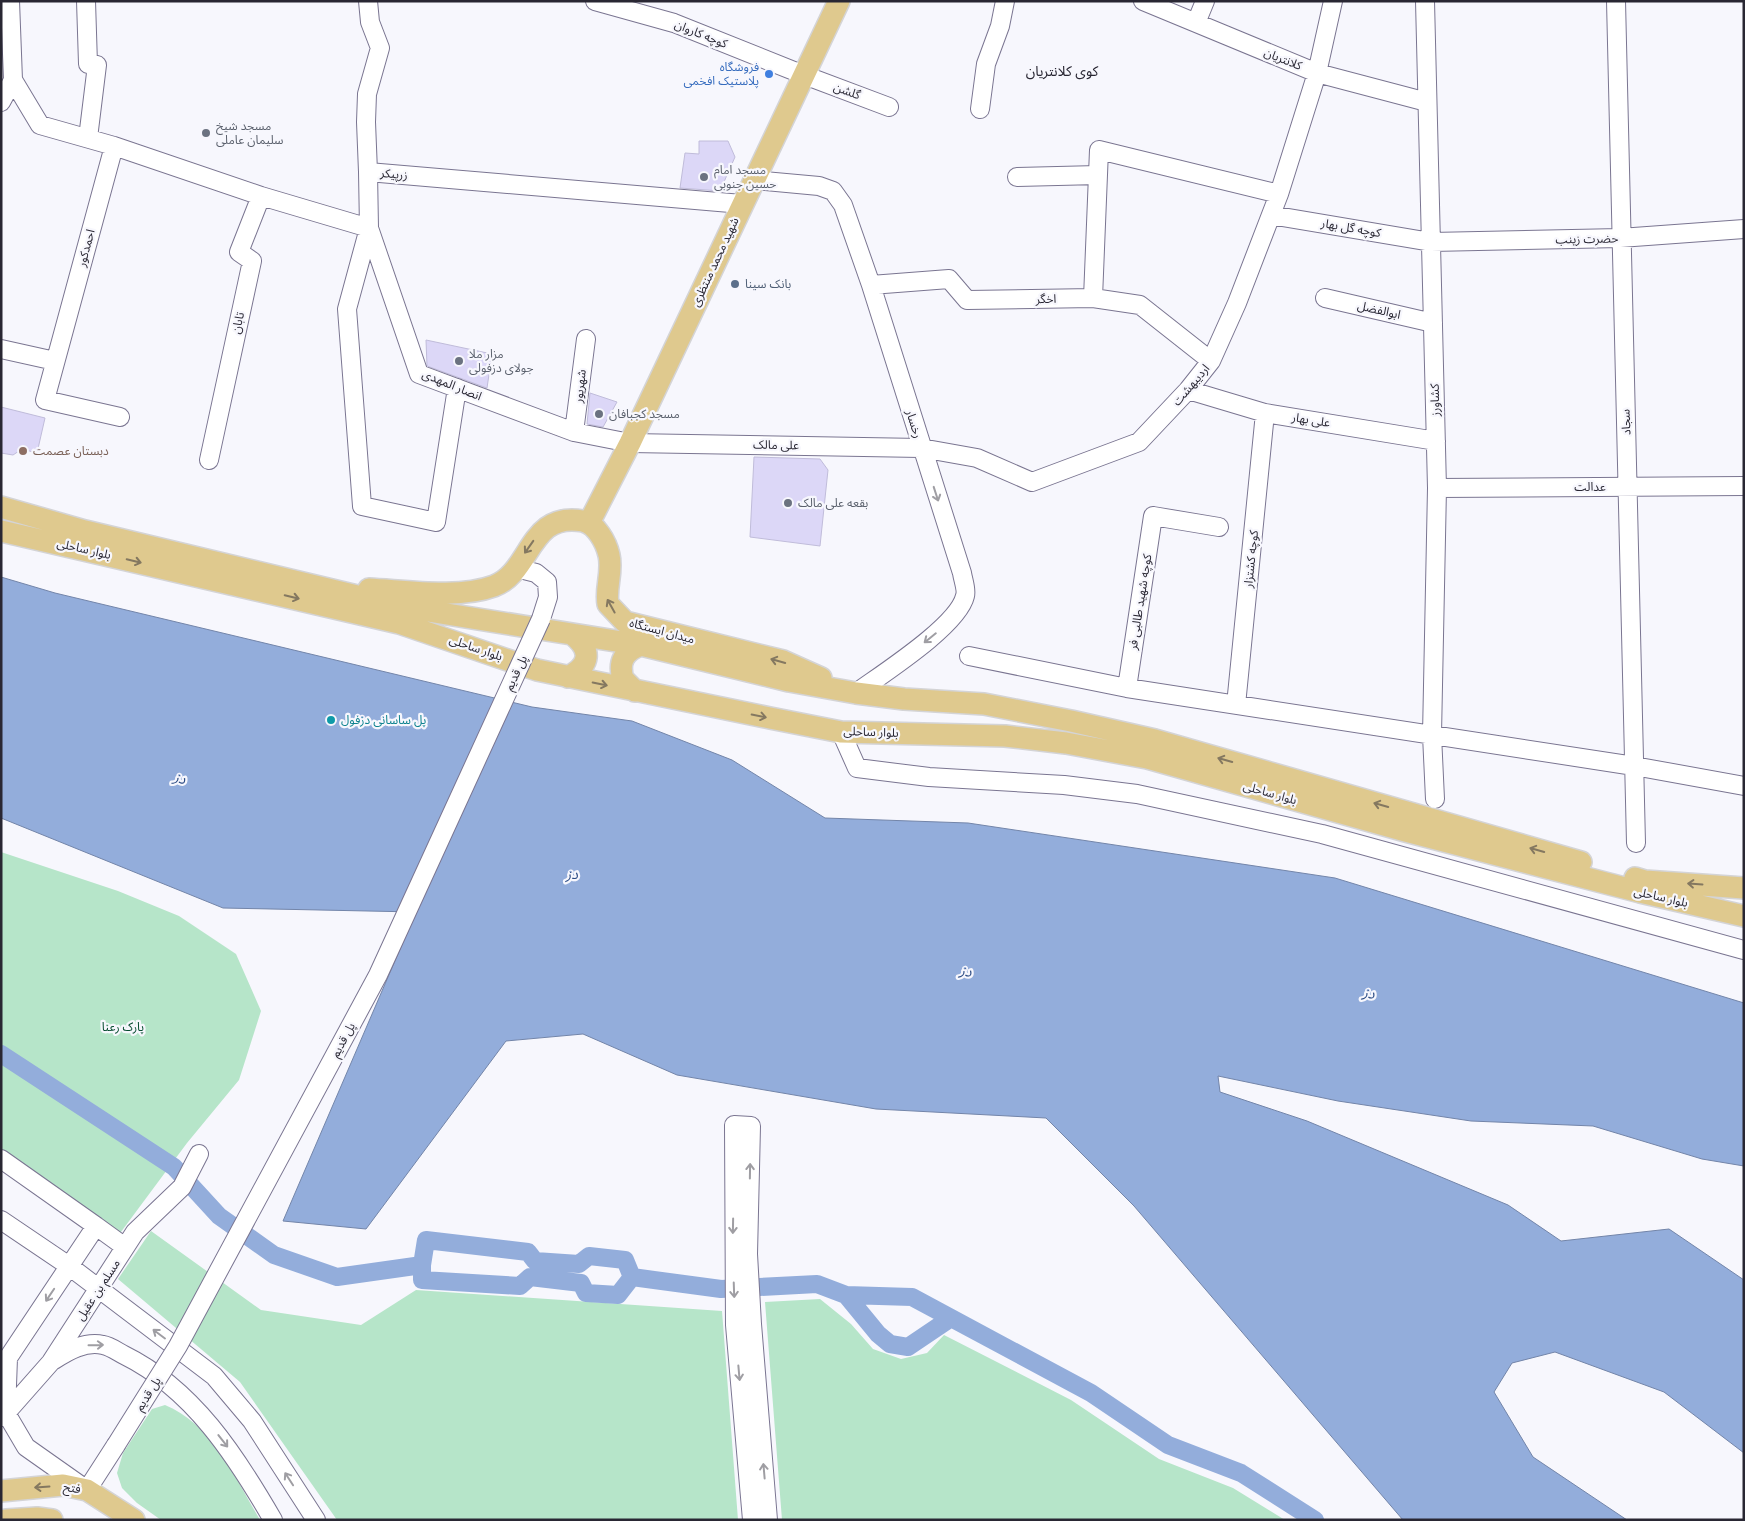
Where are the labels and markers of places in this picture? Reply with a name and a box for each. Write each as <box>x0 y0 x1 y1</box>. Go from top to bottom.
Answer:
place label: فروشگاه پلاستیک افخمی <box>684 59 759 89</box>
marker: فروشگاه پلاستیک افخمی <box>763 68 775 80</box>
place label: مسجد شیخ سلیمان عاملی <box>216 118 283 147</box>
marker: مسجد شیخ سلیمان عاملی <box>200 127 212 139</box>
place label: مسجد امام حسین جنوبی <box>714 162 776 191</box>
marker: مسجد امام حسین جنوبی <box>698 171 710 183</box>
place label: بانک سینا <box>745 276 791 291</box>
marker: بانک سینا <box>729 278 741 290</box>
place label: مزار ملا جولای دزفولی <box>469 346 534 375</box>
marker: مزار ملا جولای دزفولی <box>453 355 465 367</box>
place label: مسجد کجبافان <box>609 406 680 421</box>
marker: مسجد کجبافان <box>593 408 605 420</box>
place label: دبستان عصمت <box>33 443 109 458</box>
marker: دبستان عصمت <box>17 445 29 457</box>
place label: بقعه علی مالک <box>798 495 868 510</box>
marker: بقعه علی مالک <box>782 497 794 509</box>
place label: پل ساسانی دزفول <box>341 712 426 728</box>
marker: پل ساسانی دزفول <box>325 714 337 726</box>

